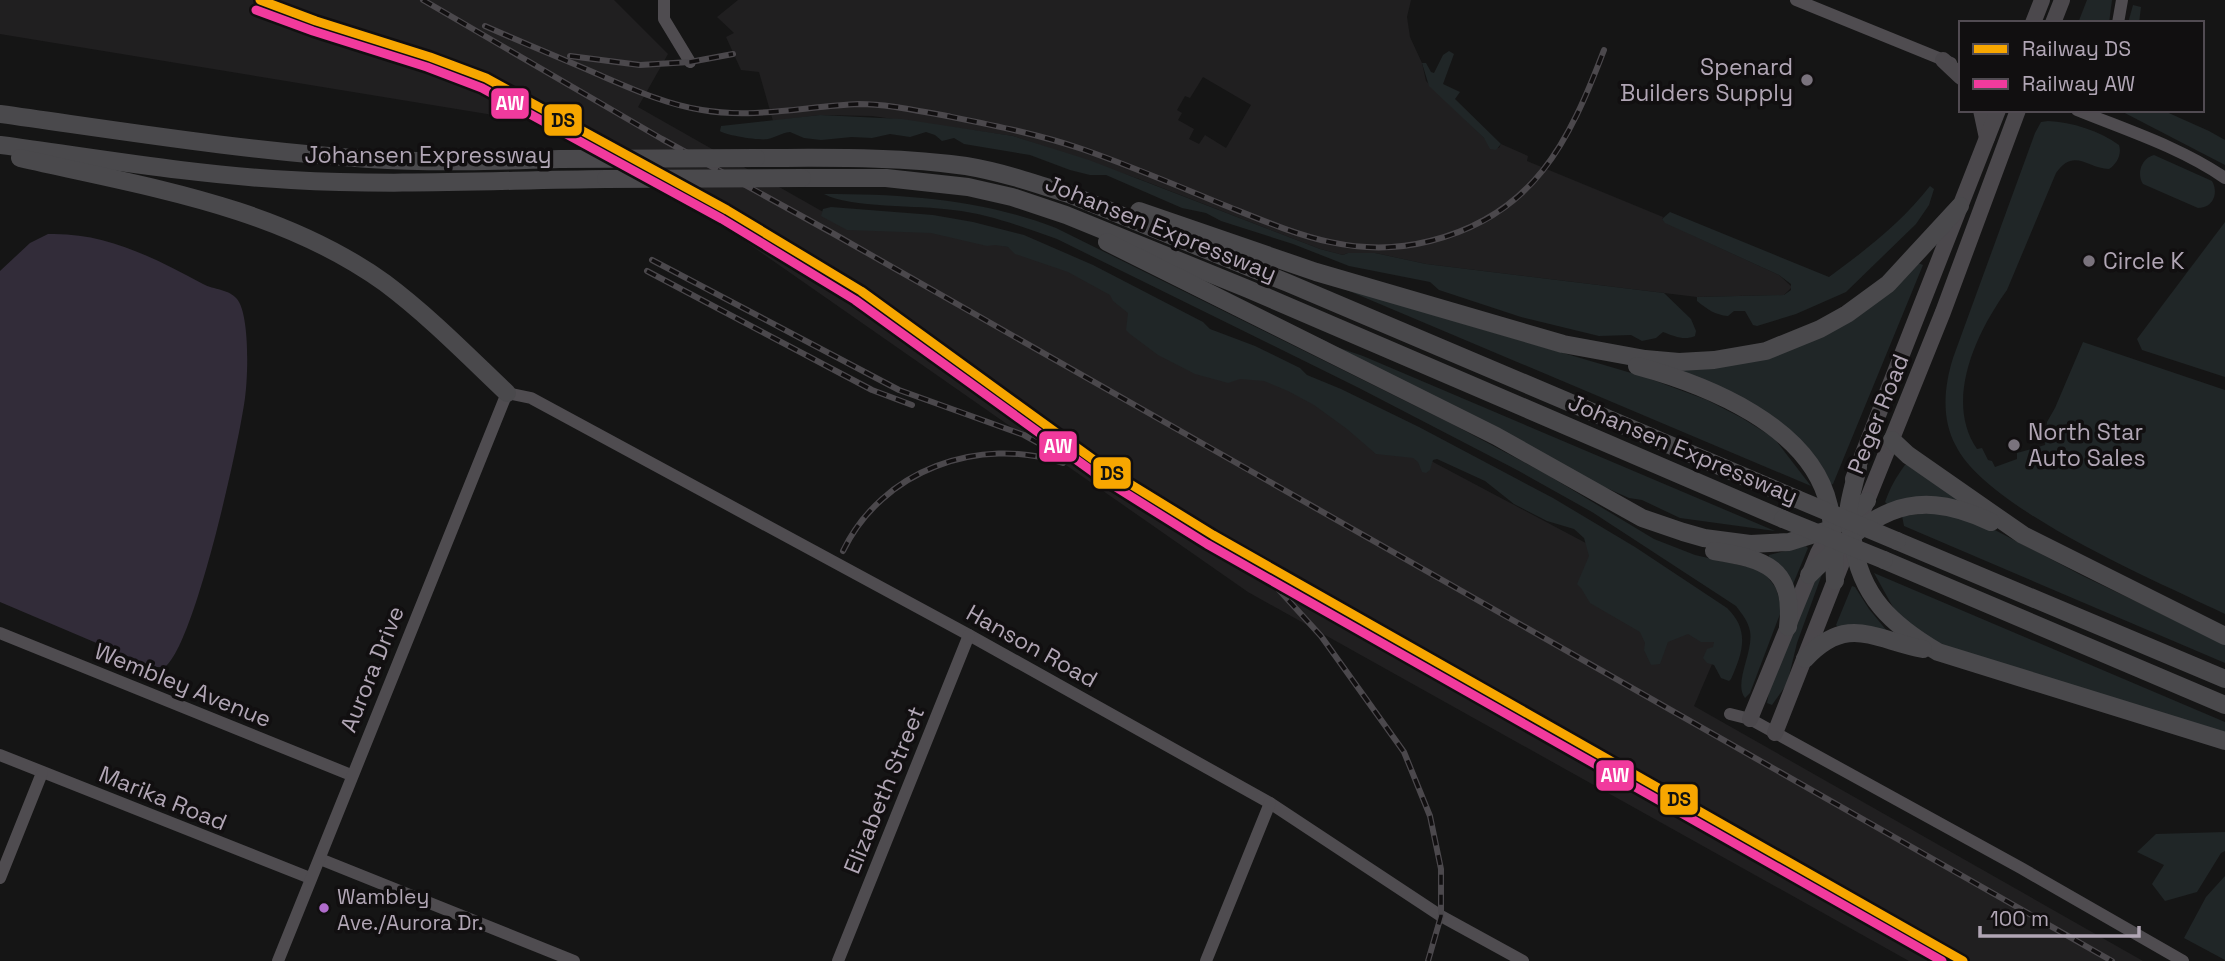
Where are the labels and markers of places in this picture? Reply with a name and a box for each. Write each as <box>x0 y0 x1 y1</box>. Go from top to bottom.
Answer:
place label: Spenard Builders Supply <box>1620 52 1793 108</box>
marker: Spenard Builders Supply <box>1799 72 1815 88</box>
place label: Circle K <box>2103 246 2185 276</box>
marker: Circle K <box>2081 253 2097 269</box>
place label: North Star Auto Sales <box>2028 417 2146 473</box>
marker: North Star Auto Sales <box>2006 437 2022 453</box>
place label: Wambley Ave./Aurora Dr. <box>337 883 483 936</box>
marker: Wambley Ave./Aurora Dr. <box>317 901 331 915</box>

